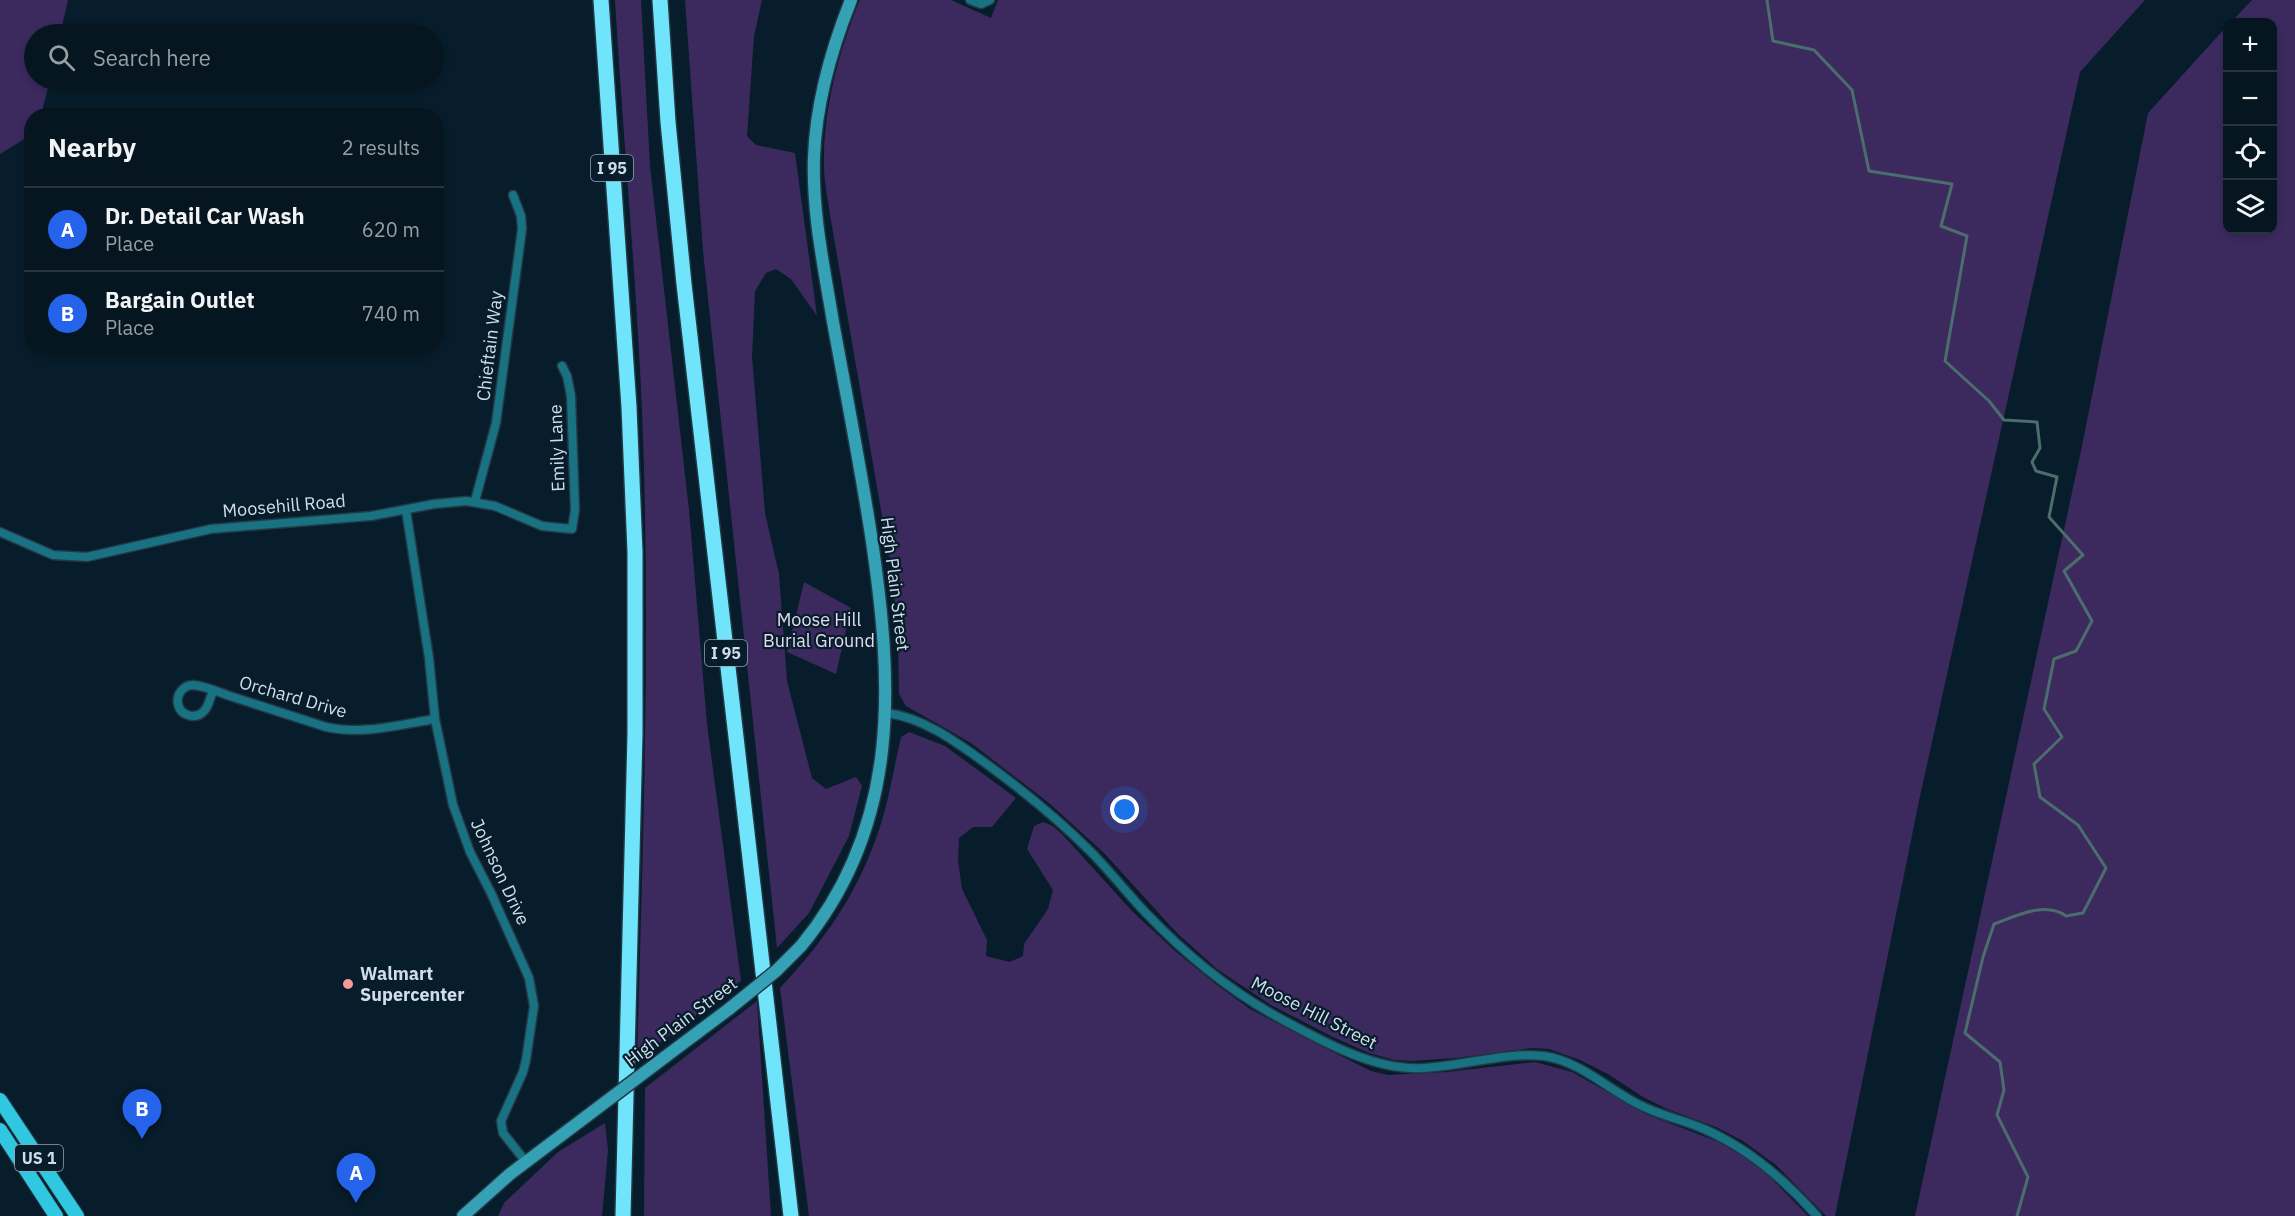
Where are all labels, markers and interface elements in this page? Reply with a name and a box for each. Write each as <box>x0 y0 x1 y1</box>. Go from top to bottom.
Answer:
map controls <box>2223 18 2277 234</box>
button: + <box>2223 18 2277 72</box>
search box <box>24 24 444 90</box>
icon: search <box>45 41 78 74</box>
text: Search here <box>93 43 211 72</box>
button: − <box>2223 72 2277 126</box>
button: locate <box>2223 126 2277 180</box>
text: Nearby <box>48 130 136 164</box>
text: 2 results <box>342 134 420 161</box>
road number: I 95 <box>591 155 633 181</box>
button: layers <box>2223 180 2277 234</box>
text: Dr. Detail Car Wash <box>105 201 305 230</box>
text: A <box>61 216 74 243</box>
text: 620 m <box>362 216 420 243</box>
text: Place <box>105 230 154 257</box>
text: Bargain Outlet <box>105 285 255 314</box>
street label: Chieftain Way <box>471 289 508 402</box>
text: B <box>61 300 74 327</box>
text: 740 m <box>362 300 420 327</box>
text: Place <box>105 314 154 341</box>
street label: Emily Lane <box>543 404 570 492</box>
street label: Moosehill Road <box>221 489 346 522</box>
street label: High Plain Street <box>876 516 915 652</box>
park label: Moose Hill Burial Ground <box>763 608 875 652</box>
road number: I 95 <box>705 640 747 666</box>
street label: Orchard Drive <box>237 670 350 723</box>
your location <box>1110 795 1139 824</box>
street label: Johnson Drive <box>466 815 535 929</box>
place label: Walmart Supercenter <box>360 962 464 1006</box>
street label: Moose Hill Street <box>1247 971 1381 1054</box>
street label: High Plain Street <box>620 972 742 1071</box>
marker: Walmart Supercenter <box>341 977 355 991</box>
pin: B <box>122 1090 162 1139</box>
road number: US 1 <box>15 1145 63 1171</box>
pin: A <box>336 1154 376 1203</box>

